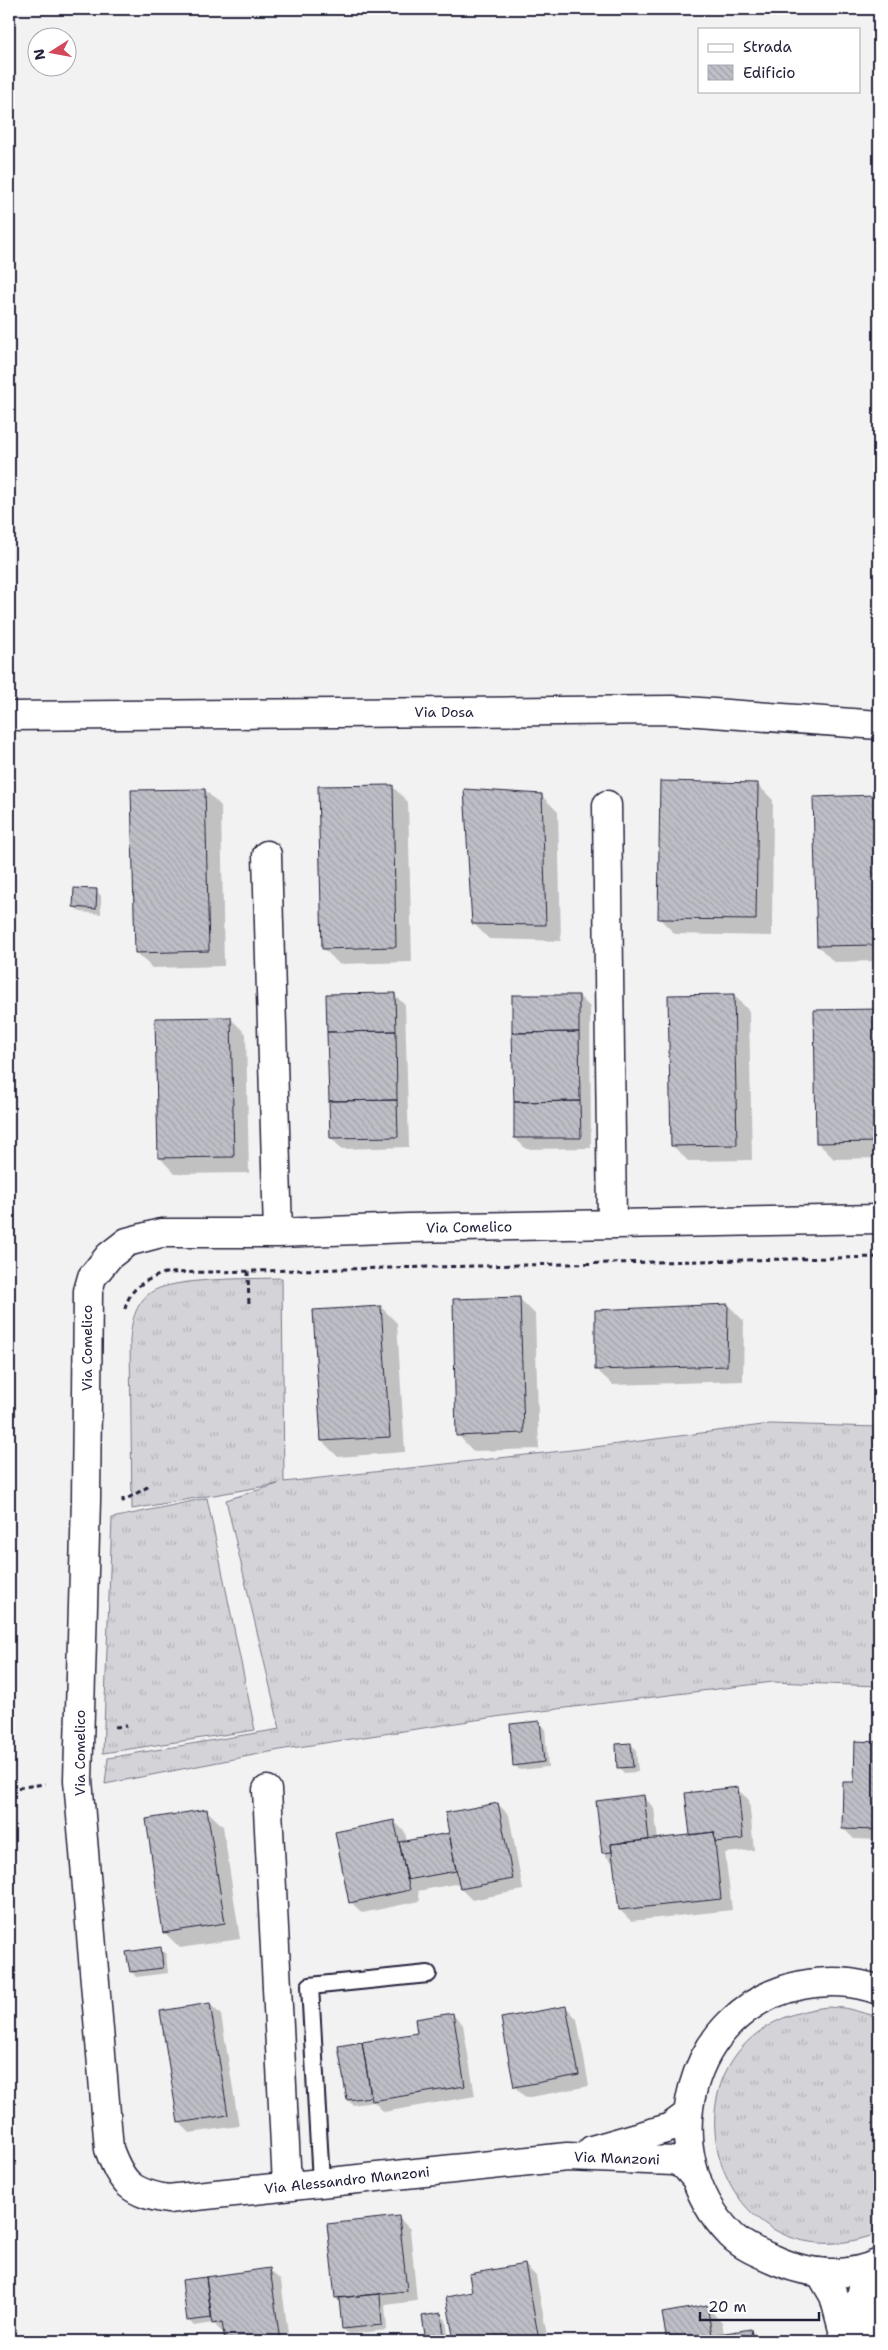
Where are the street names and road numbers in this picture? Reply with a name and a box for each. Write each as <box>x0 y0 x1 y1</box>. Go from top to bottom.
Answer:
street label: Via Dosa <box>414 703 474 721</box>
street label: Via Comelico <box>426 1217 512 1237</box>
street label: Via Comelico <box>78 1305 96 1391</box>
street label: Via Comelico <box>71 1710 89 1796</box>
street label: Via Manzoni <box>574 2148 660 2168</box>
street label: Via Alessandro Manzoni <box>263 2162 431 2198</box>

